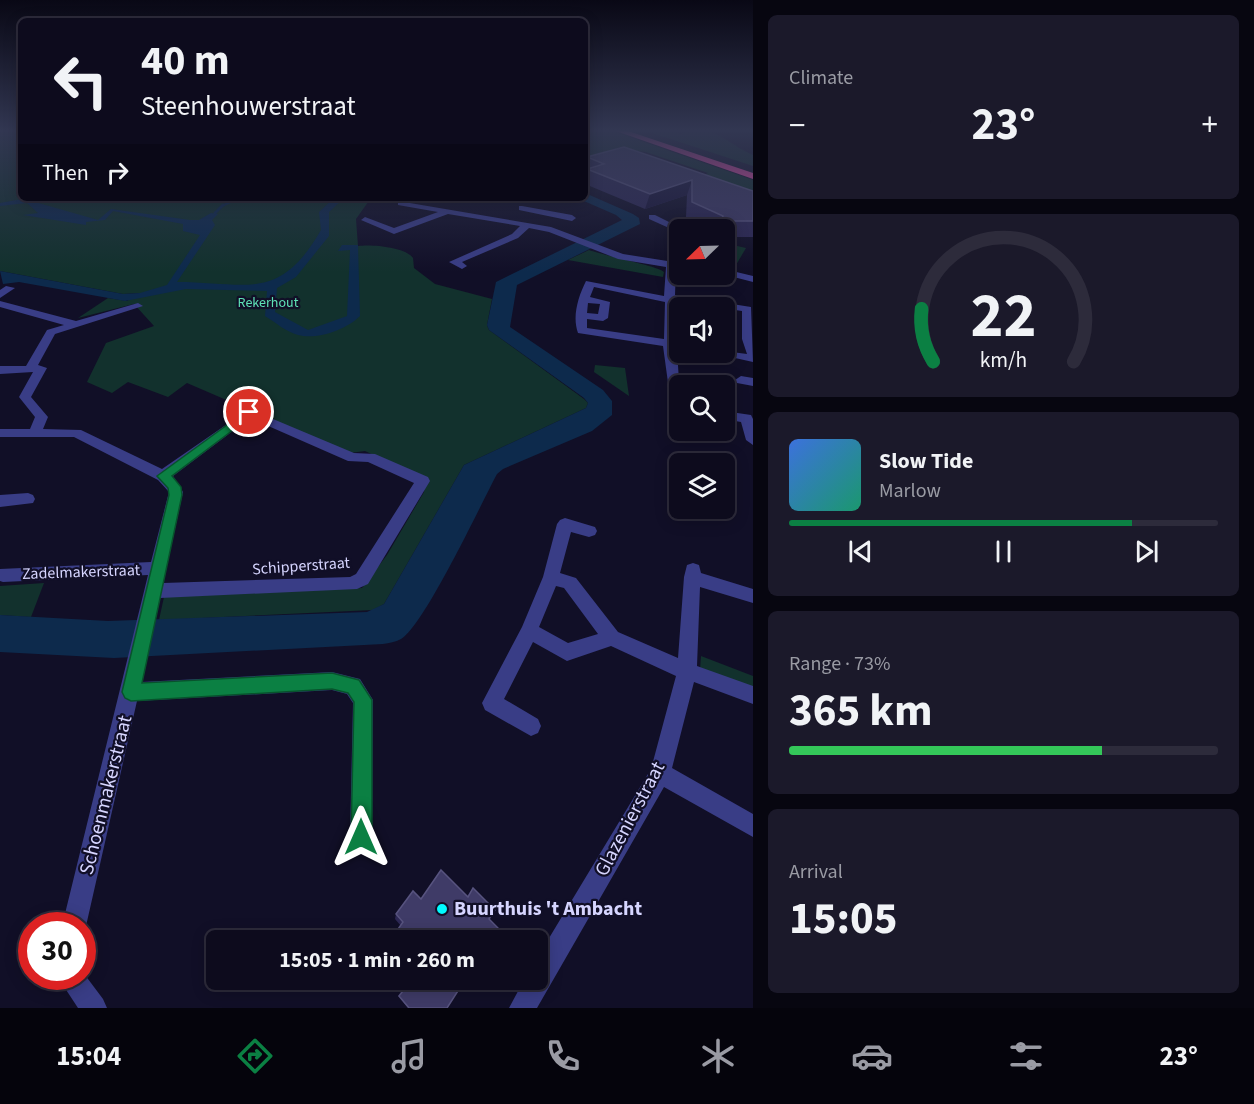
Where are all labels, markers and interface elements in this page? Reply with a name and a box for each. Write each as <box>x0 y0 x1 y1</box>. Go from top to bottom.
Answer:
text: 40 m <box>141 31 230 91</box>
icon: left <box>42 42 120 120</box>
text: Climate <box>789 64 853 92</box>
text: Steenhouwerstraat <box>141 87 356 126</box>
text: 23° <box>972 93 1035 157</box>
text: − <box>789 102 805 149</box>
text: + <box>1202 102 1218 149</box>
icon: right <box>101 156 134 189</box>
text: Then <box>42 157 89 189</box>
north arrow <box>669 219 735 285</box>
map controls <box>669 219 735 519</box>
text: 22 <box>971 273 1036 362</box>
park label: Rekerhout <box>238 293 299 313</box>
button: sound <box>669 297 735 363</box>
text: km/h <box>980 346 1027 377</box>
button: search <box>669 375 735 441</box>
pin <box>223 386 274 437</box>
icon: arrive <box>232 395 265 428</box>
text: Slow Tide <box>879 445 973 477</box>
button: layers <box>669 453 735 519</box>
text: Marlow <box>879 477 941 505</box>
icon: previous <box>844 535 877 568</box>
icon: pause <box>987 535 1020 568</box>
icon: next <box>1130 535 1163 568</box>
street label: Schipperstraat <box>251 552 351 580</box>
street label: Zadelmakerstraat <box>22 559 141 585</box>
text: Range · 73% <box>789 650 890 678</box>
text: 365 km <box>789 679 933 743</box>
street label: Schoenmakerstraat <box>73 712 139 878</box>
street label: Glazenierstraat <box>588 756 672 881</box>
position arrow <box>329 805 393 869</box>
text: Arrival <box>789 858 843 886</box>
text: 15:05 <box>789 887 898 951</box>
place label: Buurthuis 't Ambacht <box>454 895 642 923</box>
marker: Buurthuis 't Ambacht <box>435 902 449 916</box>
speed limit sign: 30 <box>18 912 96 990</box>
text: 15:05 · 1 min · 260 m <box>279 944 475 976</box>
icon: directions <box>234 1035 276 1077</box>
icon: music <box>388 1035 430 1077</box>
icon: phone <box>542 1035 584 1077</box>
icon: climate <box>697 1035 739 1077</box>
icon: car <box>851 1035 893 1077</box>
icon: filters <box>1005 1035 1047 1077</box>
text: 15:04 <box>56 1037 121 1076</box>
text: 23° <box>1159 1037 1198 1076</box>

